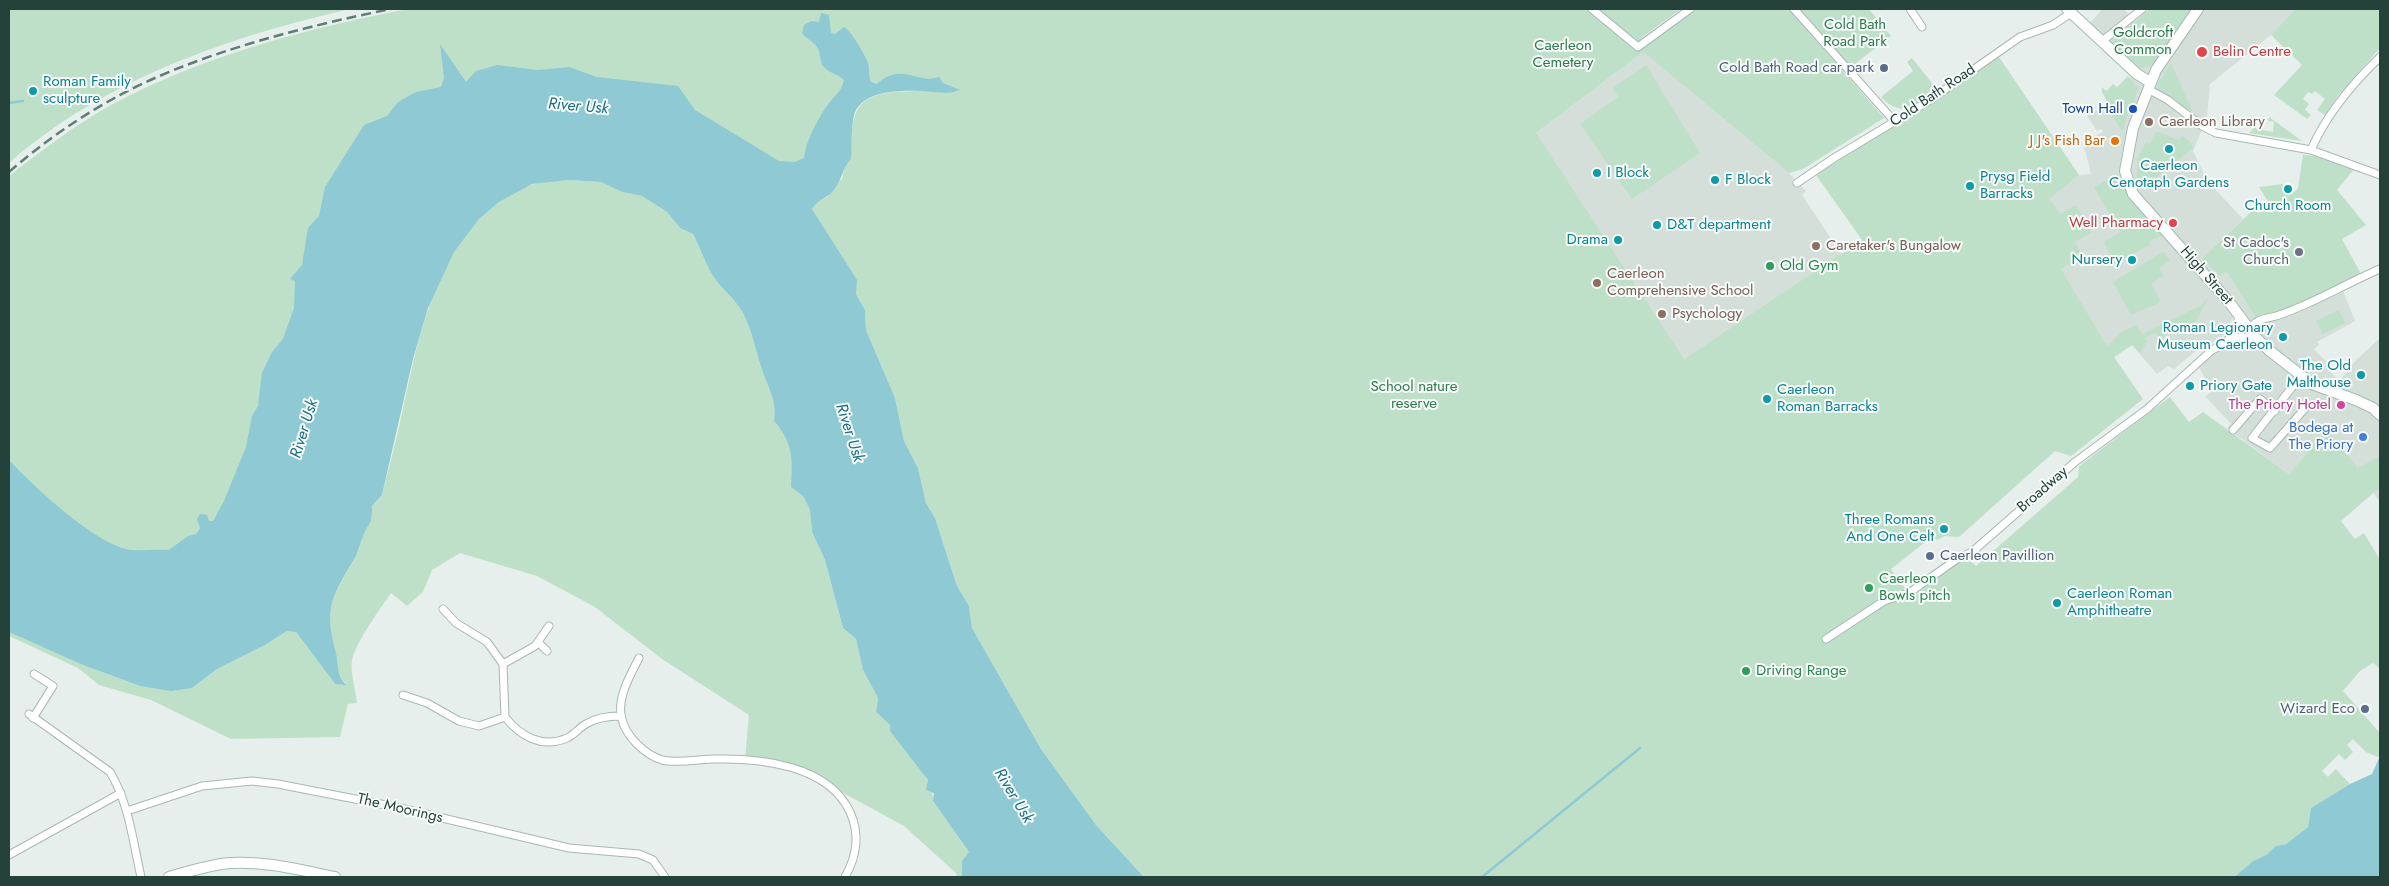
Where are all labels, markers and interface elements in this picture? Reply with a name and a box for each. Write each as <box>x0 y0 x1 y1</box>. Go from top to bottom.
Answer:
park label: Cold Bath Road Park <box>1823 16 1887 51</box>
park label: Goldcroft Common <box>2113 24 2173 59</box>
park label: Caerleon Cemetery <box>1533 37 1593 72</box>
place label: Belin Centre <box>2213 43 2291 61</box>
marker: Belin Centre <box>2195 45 2209 59</box>
place label: Cold Bath Road car park <box>1719 59 1874 77</box>
street label: Cold Bath Road <box>1887 61 1979 131</box>
marker: Cold Bath Road car park <box>1878 62 1890 74</box>
place label: Roman Family sculpture <box>43 73 131 108</box>
marker: Roman Family sculpture <box>27 85 39 97</box>
water label: River Usk <box>547 95 609 119</box>
place label: Town Hall <box>2062 100 2123 118</box>
marker: Town Hall <box>2127 103 2139 115</box>
place label: Caerleon Library <box>2159 113 2265 131</box>
marker: Caerleon Library <box>2143 116 2155 128</box>
place label: J J's Fish Bar <box>2029 132 2105 150</box>
marker: J J's Fish Bar <box>2109 135 2121 147</box>
marker: Caerleon Cenotaph Gardens <box>2163 143 2175 155</box>
place label: Caerleon Cenotaph Gardens <box>2109 157 2229 192</box>
place label: I Block <box>1607 164 1649 182</box>
marker: I Block <box>1591 167 1603 179</box>
place label: Prysg Field Barracks <box>1980 168 2050 203</box>
place label: F Block <box>1725 171 1771 189</box>
marker: F Block <box>1709 174 1721 186</box>
marker: Prysg Field Barracks <box>1964 180 1976 192</box>
marker: Church Room <box>2282 183 2294 195</box>
place label: Church Room <box>2245 197 2331 215</box>
place label: Well Pharmacy <box>2069 214 2163 232</box>
place label: D&T department <box>1667 216 1770 234</box>
marker: Well Pharmacy <box>2167 217 2179 229</box>
marker: D&T department <box>1651 219 1663 231</box>
place label: Drama <box>1567 231 1608 249</box>
marker: Drama <box>1612 234 1624 246</box>
place label: St Cadoc's Church <box>2223 234 2289 269</box>
place label: Caretaker's Bungalow <box>1826 237 1961 255</box>
marker: Caretaker's Bungalow <box>1810 240 1822 252</box>
street label: High Street <box>2176 243 2236 309</box>
marker: St Cadoc's Church <box>2293 246 2305 258</box>
place label: Nursery <box>2071 251 2122 269</box>
marker: Nursery <box>2126 254 2138 266</box>
place label: Old Gym <box>1780 257 1838 275</box>
marker: Old Gym <box>1764 260 1776 272</box>
place label: Caerleon Comprehensive School <box>1607 265 1753 300</box>
marker: Caerleon Comprehensive School <box>1591 277 1603 289</box>
place label: Psychology <box>1672 305 1742 323</box>
marker: Psychology <box>1656 308 1668 320</box>
place label: Roman Legionary Museum Caerleon <box>2158 319 2273 354</box>
marker: Roman Legionary Museum Caerleon <box>2277 331 2289 343</box>
place label: The Old Malthouse <box>2287 357 2351 392</box>
marker: The Old Malthouse <box>2355 369 2367 381</box>
place label: Priory Gate <box>2200 377 2272 395</box>
park label: School nature reserve <box>1371 378 1457 413</box>
marker: Priory Gate <box>2184 380 2196 392</box>
place label: Caerleon Roman Barracks <box>1777 381 1878 416</box>
marker: Caerleon Roman Barracks <box>1761 393 1773 405</box>
place label: The Priory Hotel <box>2228 396 2331 414</box>
water label: River Usk <box>287 397 323 461</box>
marker: The Priory Hotel <box>2335 399 2347 411</box>
water label: River Usk <box>831 401 867 465</box>
place label: Bodega at The Priory <box>2289 419 2353 454</box>
marker: Bodega at The Priory <box>2357 431 2369 443</box>
street label: Broadway <box>2014 463 2072 517</box>
place label: Three Romans And One Celt <box>1845 511 1934 546</box>
marker: Three Romans And One Celt <box>1938 523 1950 535</box>
place label: Caerleon Pavillion <box>1940 547 2054 565</box>
marker: Caerleon Pavillion <box>1924 550 1936 562</box>
place label: Caerleon Bowls pitch <box>1879 570 1951 605</box>
marker: Caerleon Bowls pitch <box>1863 582 1875 594</box>
place label: Caerleon Roman Amphitheatre <box>2067 585 2172 620</box>
marker: Caerleon Roman Amphitheatre <box>2051 597 2063 609</box>
place label: Driving Range <box>1756 662 1846 680</box>
marker: Driving Range <box>1740 665 1752 677</box>
place label: Wizard Eco <box>2280 700 2355 718</box>
marker: Wizard Eco <box>2359 703 2371 715</box>
water label: River Usk <box>989 765 1037 827</box>
street label: The Moorings <box>356 790 444 828</box>

